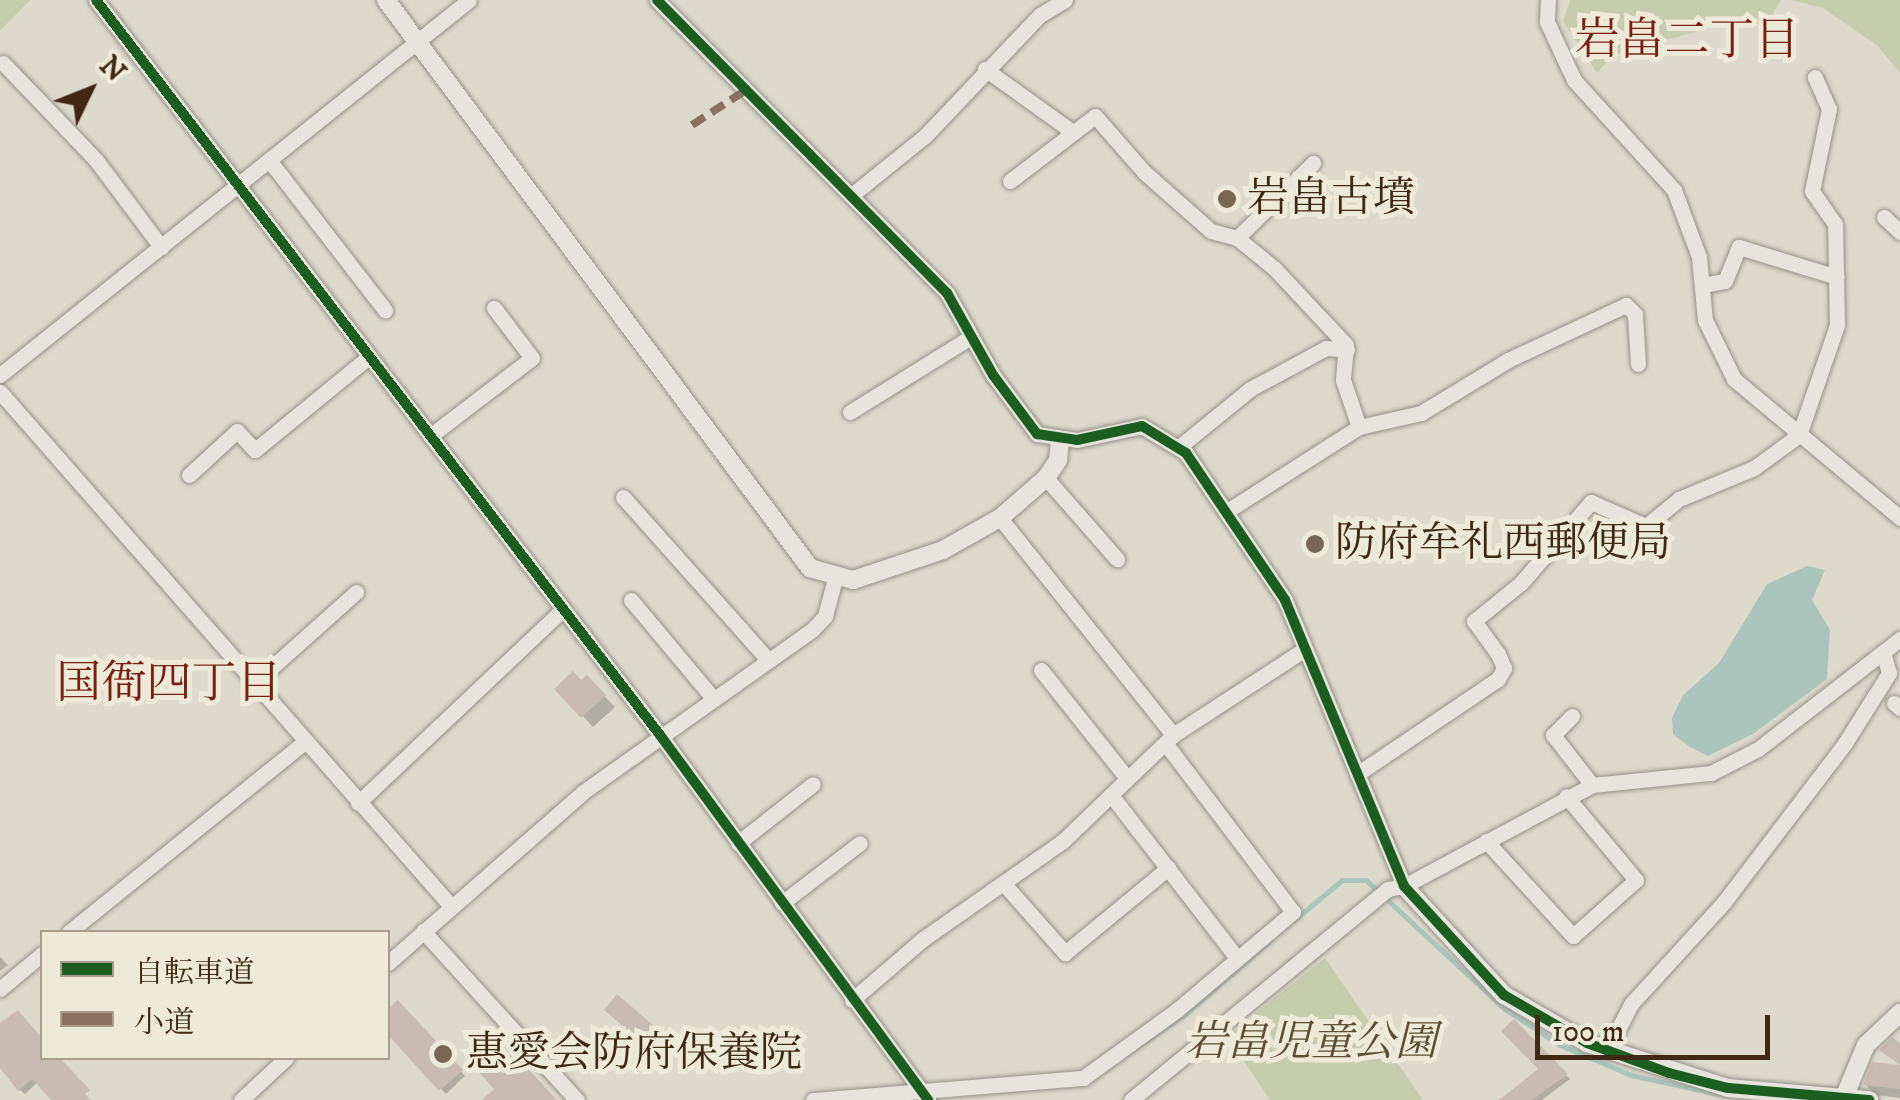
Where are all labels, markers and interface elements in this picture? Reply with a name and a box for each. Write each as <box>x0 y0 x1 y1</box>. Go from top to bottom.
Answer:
district label: 岩畠二丁目 <box>1575 15 1799 69</box>
north arrow <box>40 40 140 140</box>
text: N <box>92 49 133 90</box>
place label: 岩畠古墳 <box>1247 174 1415 224</box>
marker: 岩畠古墳 <box>1216 188 1238 210</box>
place label: 防府牟礼西郵便局 <box>1335 519 1671 569</box>
marker: 防府牟礼西郵便局 <box>1304 533 1326 555</box>
district label: 国衙四丁目 <box>57 658 281 712</box>
legend <box>40 930 390 1060</box>
text: 自転車道 <box>134 955 254 992</box>
scale bar <box>1540 995 1775 1057</box>
text: 小道 <box>134 1005 194 1042</box>
text: 100 m <box>1552 1014 1624 1051</box>
park label: 岩畠児童公園 <box>1185 1018 1437 1068</box>
place label: 惠愛会防府保養院 <box>466 1029 802 1079</box>
marker: 惠愛会防府保養院 <box>430 1041 456 1067</box>

